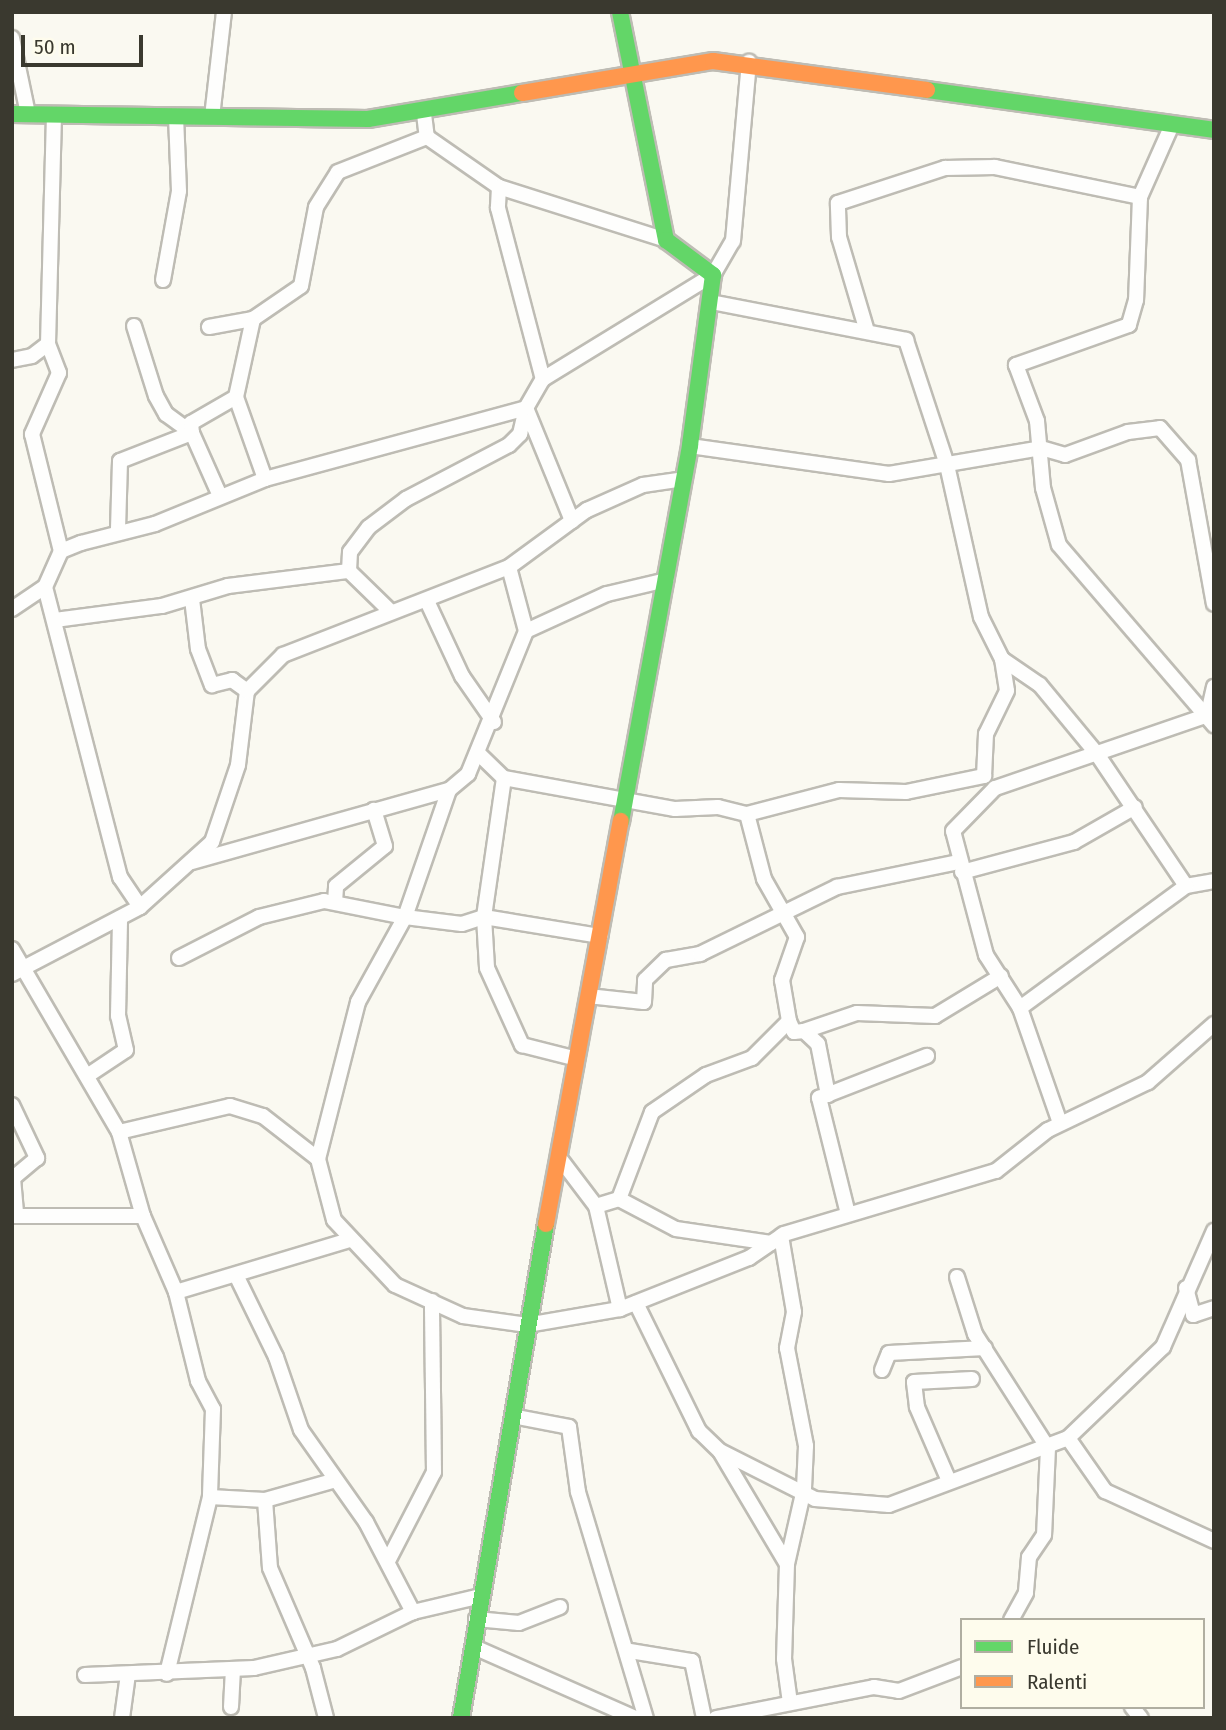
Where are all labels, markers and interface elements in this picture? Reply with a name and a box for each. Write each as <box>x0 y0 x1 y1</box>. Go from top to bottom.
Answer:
scale bar <box>24 21 147 65</box>
text: 50 m <box>34 34 76 60</box>
legend <box>960 1618 1205 1709</box>
text: Fluide <box>1027 1634 1079 1660</box>
text: Ralenti <box>1027 1669 1087 1695</box>

